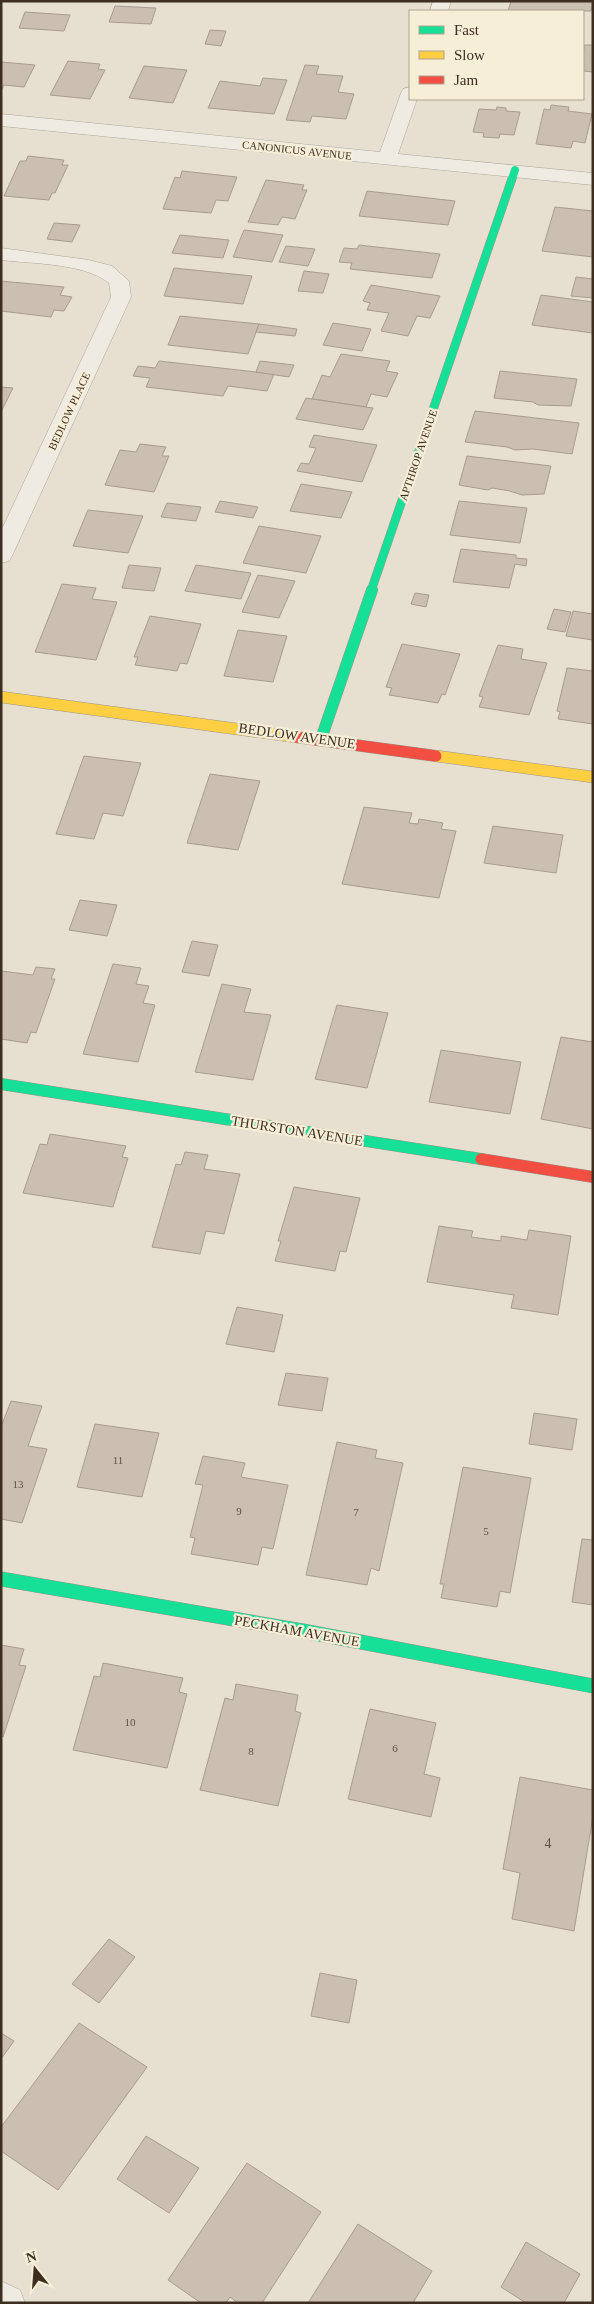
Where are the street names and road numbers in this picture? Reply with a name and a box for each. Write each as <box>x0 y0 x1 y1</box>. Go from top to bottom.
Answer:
street label: CANONICUS AVENUE <box>242 138 353 162</box>
street label: BEDLOW PLACE <box>46 370 92 452</box>
street label: APTHROP AVENUE <box>397 408 439 502</box>
street label: BEDLOW AVENUE <box>237 720 357 752</box>
street label: THURSTON AVENUE <box>230 1113 364 1149</box>
street label: PECKHAM AVENUE <box>233 1613 361 1649</box>

